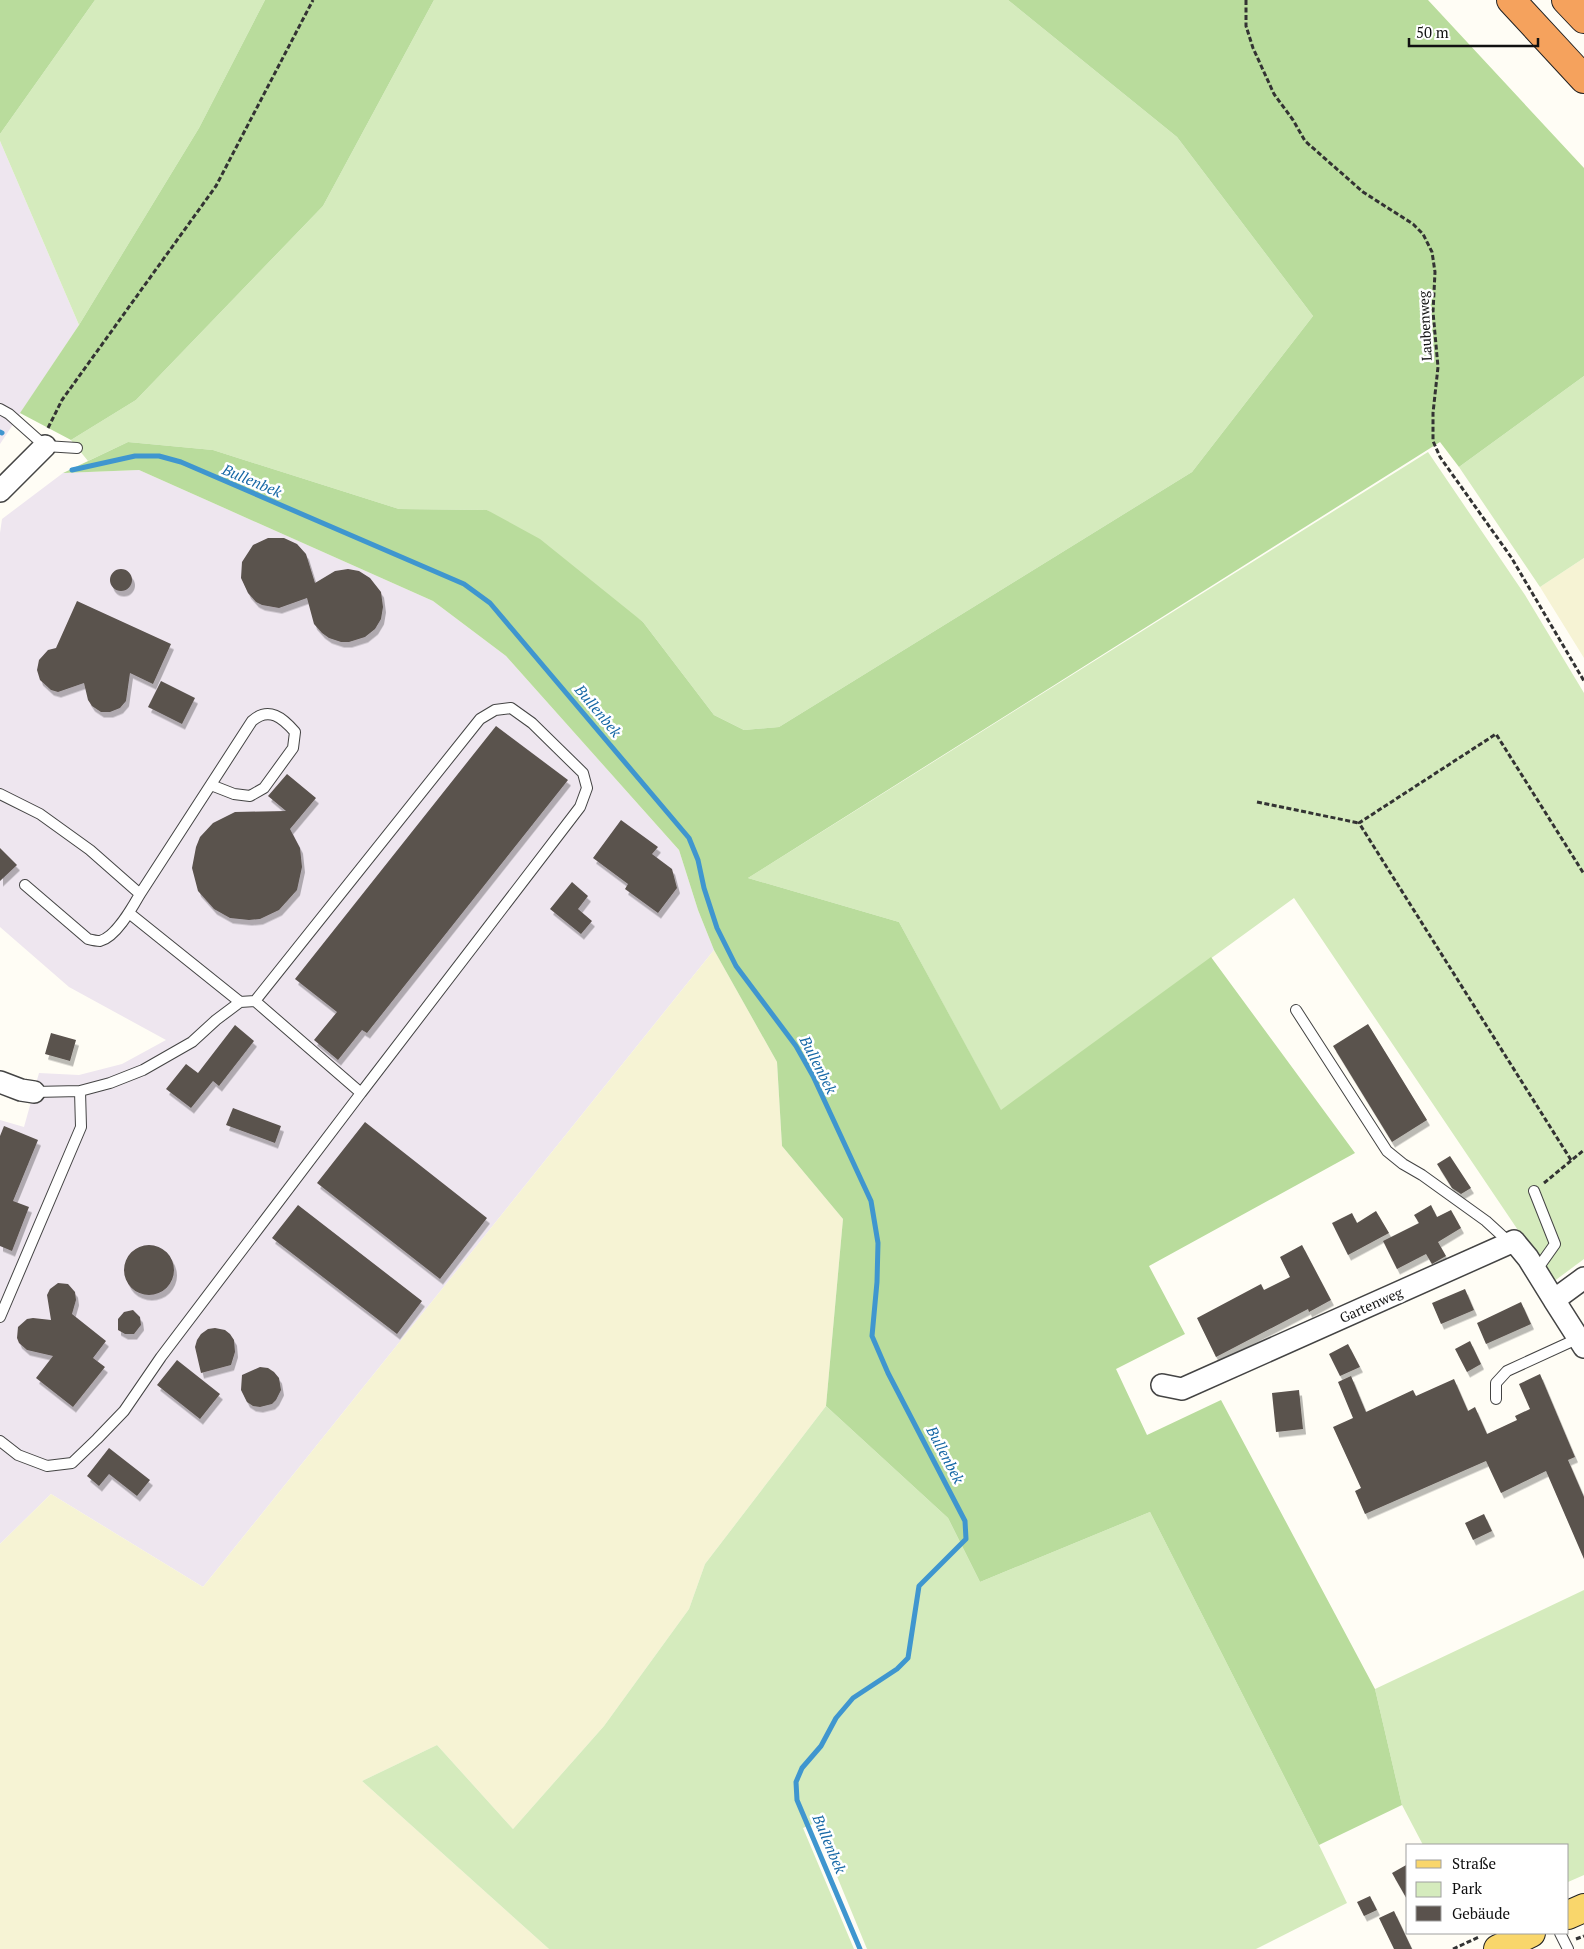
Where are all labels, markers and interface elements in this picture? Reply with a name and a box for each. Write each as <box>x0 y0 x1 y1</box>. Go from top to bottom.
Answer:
scale bar <box>1409 15 1538 47</box>
text: 50 m <box>1416 22 1449 42</box>
street label: Laubenweg <box>1413 290 1436 362</box>
water label: Bullenbek <box>219 458 286 502</box>
water label: Bullenbek <box>570 679 627 741</box>
water label: Bullenbek <box>795 1031 842 1098</box>
street label: Gartenweg <box>1336 1282 1406 1327</box>
water label: Bullenbek <box>922 1421 970 1488</box>
water label: Bullenbek <box>808 1810 852 1877</box>
legend <box>1406 1844 1569 1934</box>
text: Straße <box>1452 1853 1496 1873</box>
text: Park <box>1452 1878 1482 1898</box>
text: Gebäude <box>1452 1903 1510 1923</box>

